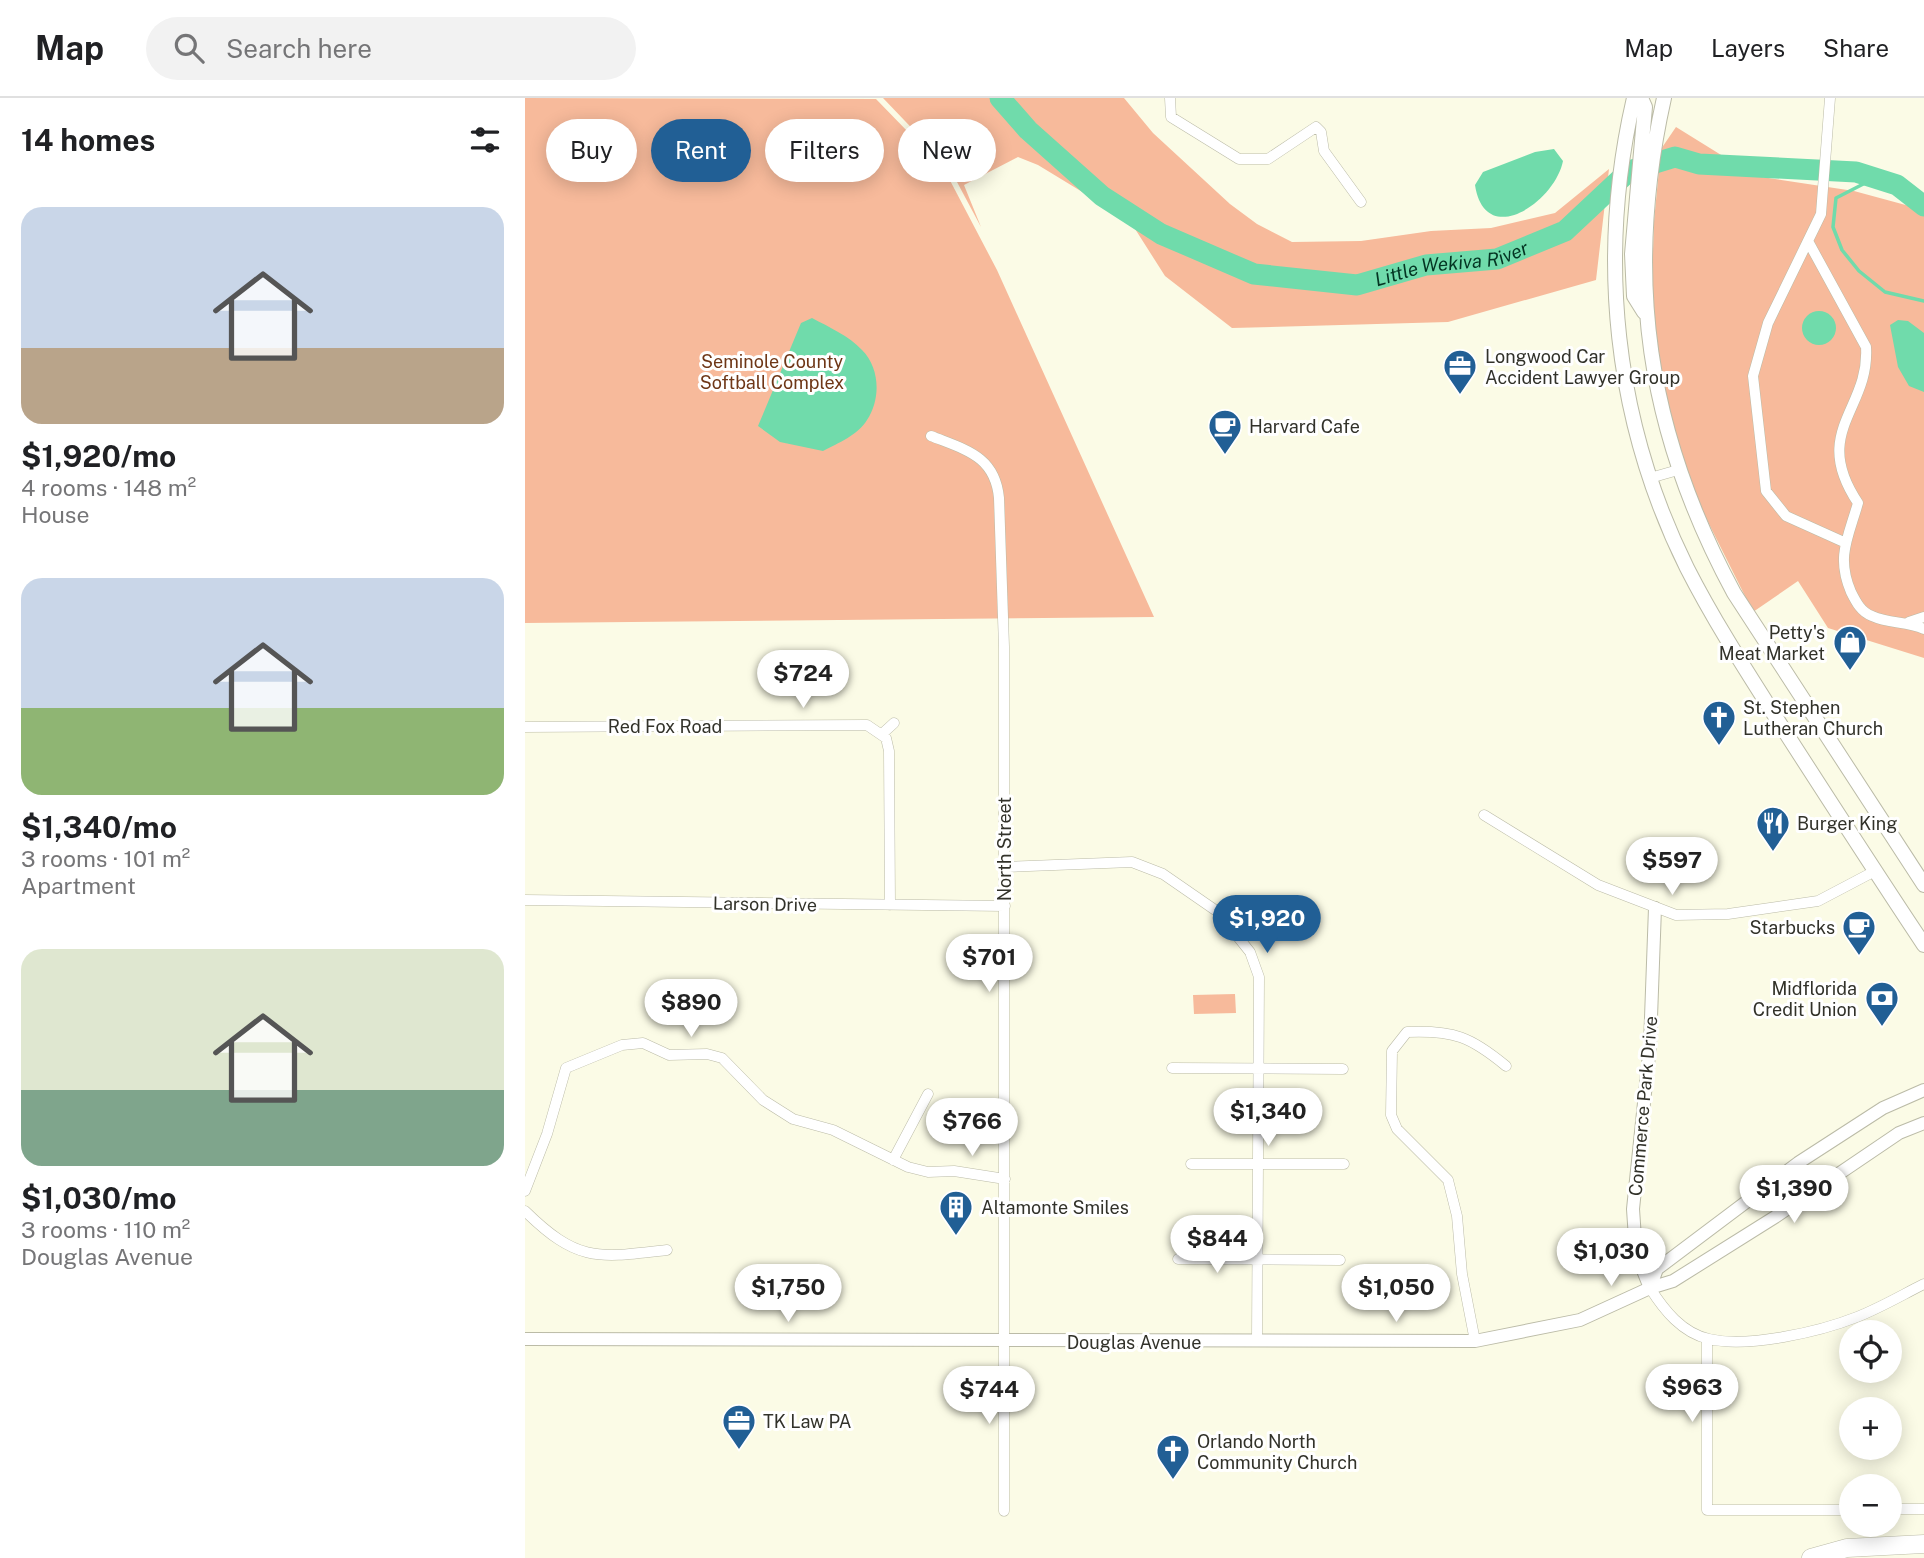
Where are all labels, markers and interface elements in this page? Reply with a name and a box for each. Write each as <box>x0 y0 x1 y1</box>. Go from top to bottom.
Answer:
search box <box>146 17 636 80</box>
text: Map <box>35 29 104 67</box>
icon: search <box>170 29 208 67</box>
text: Search here <box>226 33 372 64</box>
text: Map <box>1624 34 1673 62</box>
text: Layers <box>1711 34 1785 62</box>
text: Share <box>1823 34 1889 62</box>
chip: Buy <box>546 119 637 182</box>
chip: Rent <box>651 119 751 182</box>
chip: Filters <box>765 119 884 182</box>
chip: New <box>898 119 996 182</box>
icon: filters <box>466 121 504 159</box>
text: 14 homes <box>21 122 155 158</box>
water label: Little Wekiva River <box>1372 236 1532 290</box>
icon: home <box>200 253 326 379</box>
place label: Longwood Car Accident Lawyer Group <box>1485 346 1680 388</box>
office icon: Longwood Car Accident Lawyer Group <box>1441 347 1479 396</box>
park label: Seminole County Softball Complex <box>700 351 844 393</box>
cafe icon: Harvard Cafe <box>1206 407 1244 456</box>
place label: Harvard Cafe <box>1249 416 1360 437</box>
text: $1,920/mo <box>21 438 176 474</box>
text: 4 rooms · 148 m² <box>21 474 196 501</box>
text: House <box>21 501 89 528</box>
place label: Petty's Meat Market <box>1719 622 1825 664</box>
shop icon: Petty's Meat Market <box>1831 623 1869 672</box>
icon: home <box>200 624 326 750</box>
pin: $724 <box>762 650 844 710</box>
text: $724 <box>773 659 833 686</box>
place label: St. Stephen Lutheran Church <box>1743 697 1883 739</box>
church icon: St. Stephen Lutheran Church <box>1700 698 1738 747</box>
street label: Red Fox Road <box>608 716 722 737</box>
street label: North Street <box>994 797 1015 901</box>
restaurant icon: Burger King <box>1754 804 1792 853</box>
text: $1,340/mo <box>21 809 177 845</box>
place label: Burger King <box>1797 813 1897 834</box>
pin: $597 <box>1631 838 1713 897</box>
text: 3 rooms · 101 m² <box>21 845 190 872</box>
text: $597 <box>1642 846 1702 873</box>
text: Apartment <box>21 872 136 899</box>
street label: Larson Drive <box>713 893 817 915</box>
pin: $1,920 <box>1210 896 1324 955</box>
text: $1,920 <box>1229 904 1305 931</box>
cafe icon: Starbucks <box>1840 908 1878 957</box>
place label: Starbucks <box>1750 917 1835 938</box>
pin: $701 <box>948 934 1030 994</box>
text: $701 <box>962 943 1016 970</box>
place label: Midflorida Credit Union <box>1753 978 1857 1020</box>
pin: $890 <box>650 979 732 1039</box>
bank icon: Midflorida Credit Union <box>1863 979 1901 1028</box>
text: $890 <box>661 988 721 1015</box>
icon: home <box>200 995 326 1121</box>
street label: Commerce Park Drive <box>1625 1015 1661 1197</box>
pin: $1,340 <box>1211 1088 1325 1148</box>
text: $1,340 <box>1230 1097 1307 1124</box>
pin: $766 <box>931 1098 1013 1158</box>
text: $766 <box>942 1107 1002 1134</box>
pin: $1,390 <box>1737 1166 1851 1225</box>
text: $1,390 <box>1756 1174 1833 1201</box>
text: $1,030/mo <box>21 1180 177 1216</box>
building icon: Altamonte Smiles <box>937 1188 975 1237</box>
place label: Altamonte Smiles <box>981 1197 1129 1218</box>
text: 3 rooms · 110 m² <box>21 1216 190 1243</box>
pin: $844 <box>1176 1216 1258 1275</box>
text: $844 <box>1186 1224 1248 1251</box>
pin: $1,030 <box>1554 1228 1668 1288</box>
text: $1,030 <box>1573 1237 1649 1264</box>
text: Douglas Avenue <box>21 1243 193 1270</box>
pin: $1,750 <box>731 1264 845 1324</box>
pin: $1,050 <box>1339 1264 1453 1324</box>
text: $1,750 <box>751 1273 825 1300</box>
text: $1,050 <box>1357 1273 1435 1300</box>
map controls <box>1839 1320 1902 1537</box>
button: locate <box>1839 1320 1902 1383</box>
street label: Douglas Avenue <box>1067 1332 1201 1353</box>
pin: $963 <box>1651 1364 1733 1424</box>
pin: $744 <box>948 1366 1030 1426</box>
text: $963 <box>1661 1373 1723 1400</box>
text: $744 <box>959 1375 1019 1402</box>
button: + <box>1839 1397 1902 1460</box>
office icon: TK Law PA <box>720 1402 758 1451</box>
place label: TK Law PA <box>763 1411 852 1432</box>
place label: Orlando North Community Church <box>1197 1431 1357 1473</box>
church icon: Orlando North Community Church <box>1154 1432 1192 1481</box>
button: − <box>1839 1474 1902 1537</box>

